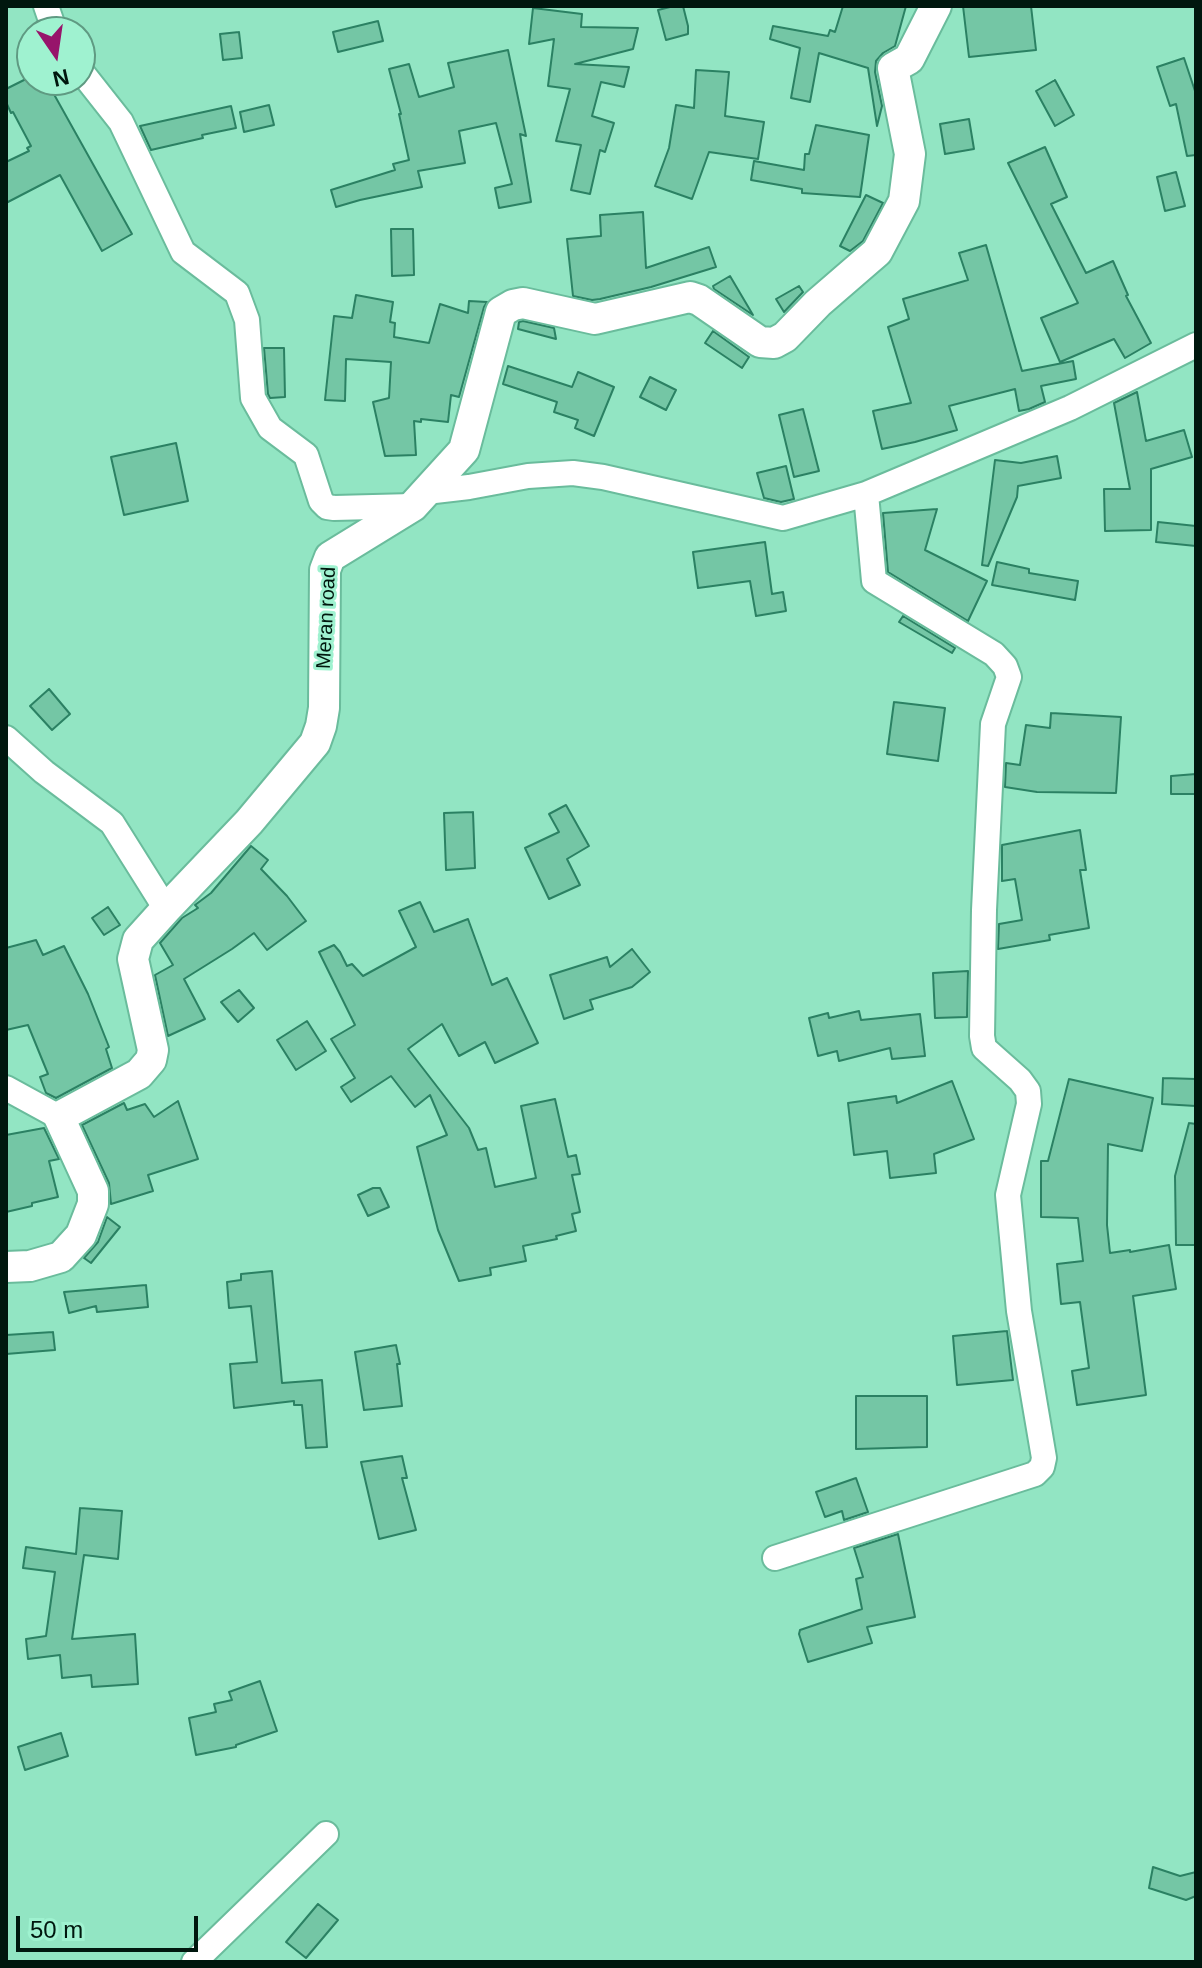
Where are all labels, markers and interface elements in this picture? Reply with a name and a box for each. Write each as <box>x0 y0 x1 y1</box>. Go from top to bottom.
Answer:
north arrow <box>16 16 96 96</box>
text: N <box>51 64 72 92</box>
street label: Meran road <box>312 566 342 670</box>
scale bar <box>20 1900 202 1950</box>
text: 50 m <box>30 1916 83 1943</box>

